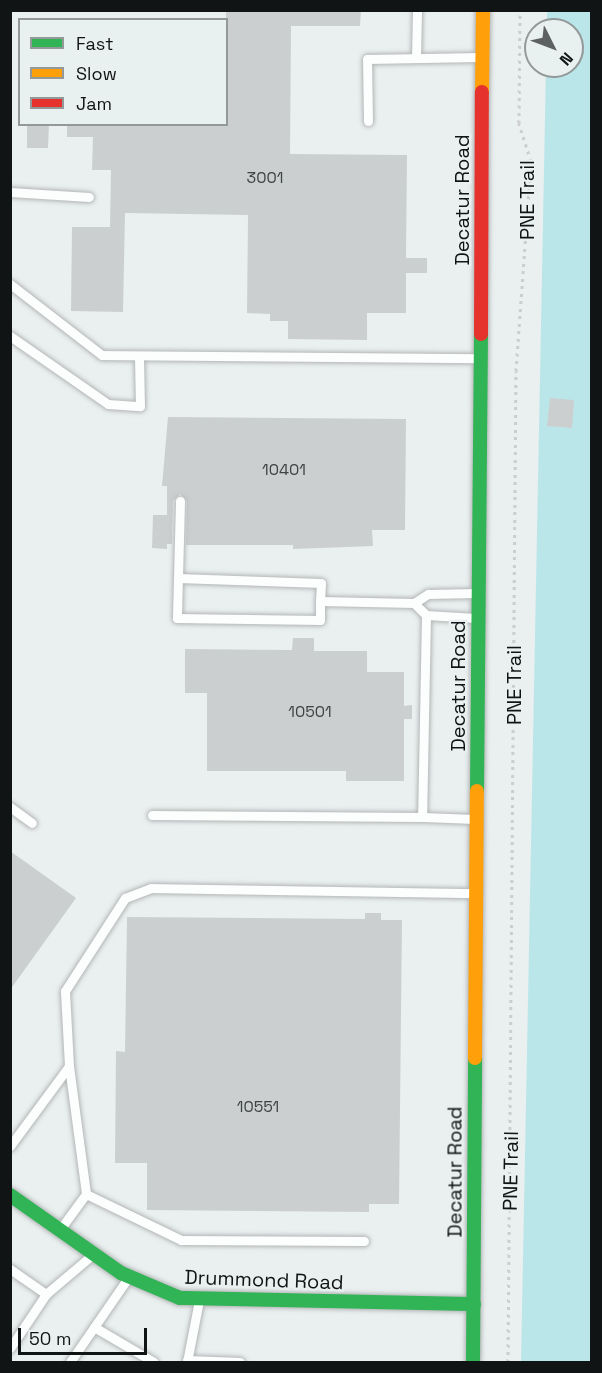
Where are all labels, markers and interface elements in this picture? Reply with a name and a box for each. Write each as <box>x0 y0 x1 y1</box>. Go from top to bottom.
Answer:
legend <box>18 18 228 126</box>
north arrow <box>524 18 584 78</box>
text: Fast <box>76 32 113 55</box>
text: N <box>555 48 578 70</box>
text: Slow <box>76 62 117 85</box>
text: Jam <box>76 92 112 115</box>
street label: Decatur Road <box>450 134 474 266</box>
street label: PNE Trail <box>515 160 539 240</box>
house number: 3001 <box>247 168 283 188</box>
house number: 10401 <box>262 460 306 480</box>
street label: Decatur Road <box>446 620 470 752</box>
street label: PNE Trail <box>502 645 526 725</box>
house number: 10501 <box>288 702 332 722</box>
house number: 10551 <box>237 1097 279 1117</box>
street label: Decatur Road <box>443 1106 467 1238</box>
street label: PNE Trail <box>498 1131 524 1211</box>
street label: Drummond Road <box>184 1265 344 1295</box>
scale bar <box>21 1316 150 1354</box>
text: 50 m <box>29 1327 71 1350</box>

